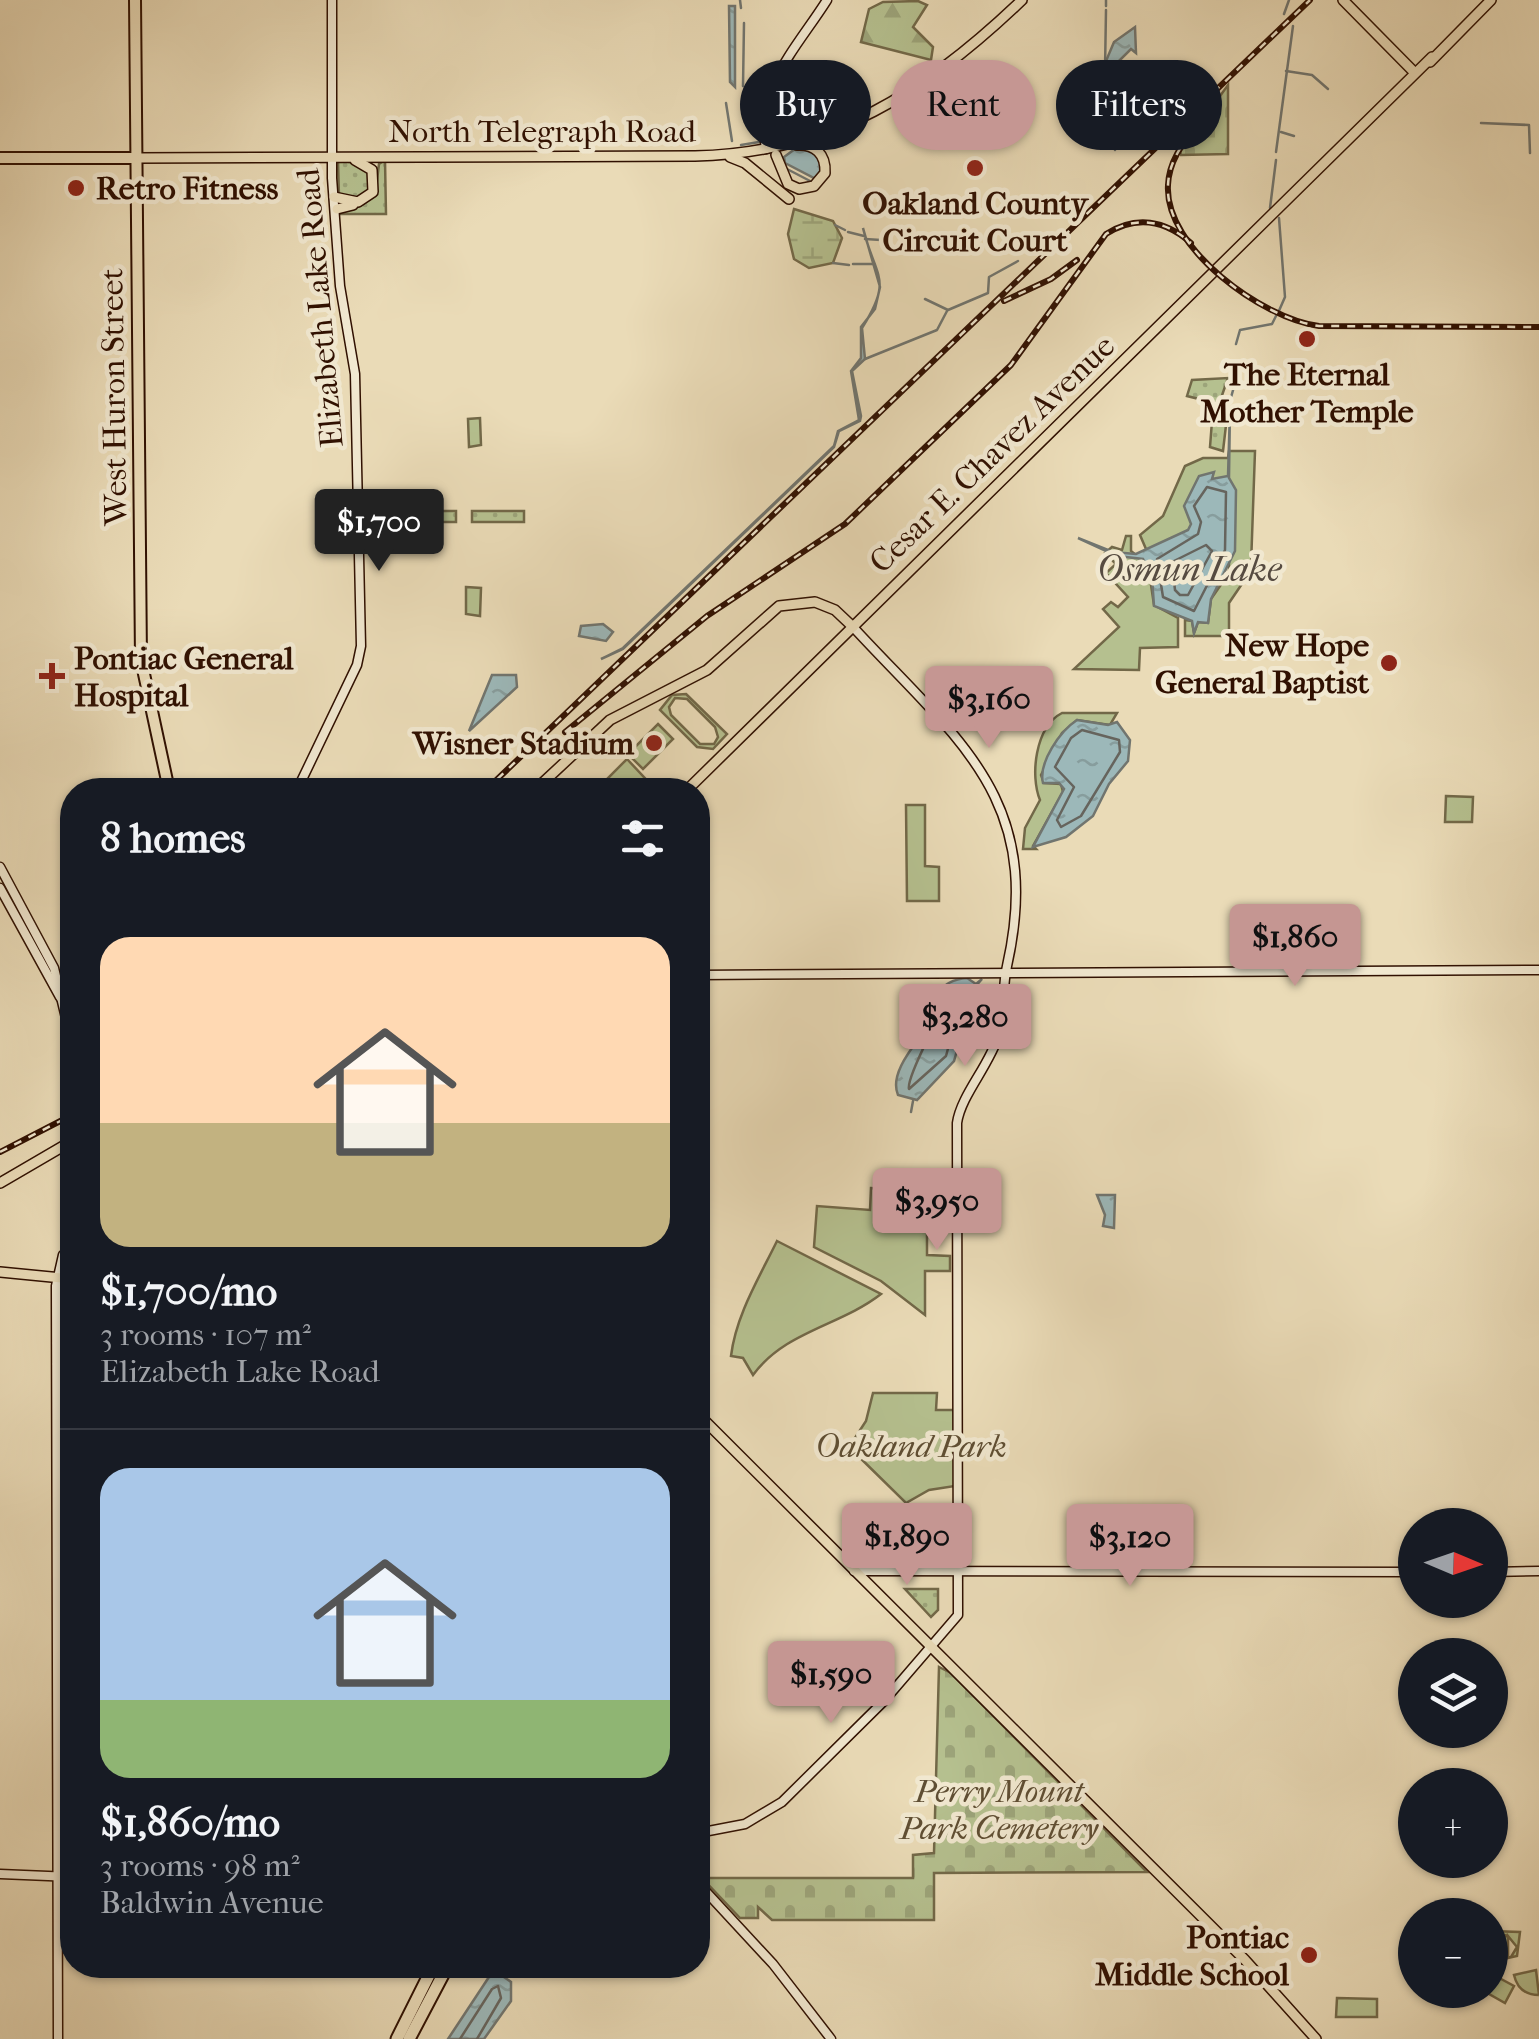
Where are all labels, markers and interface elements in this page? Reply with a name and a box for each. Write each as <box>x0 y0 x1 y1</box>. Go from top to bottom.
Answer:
chip: Buy <box>740 60 871 150</box>
chip: Rent <box>891 60 1036 150</box>
chip: Filters <box>1056 60 1222 150</box>
street label: North Telegraph Road <box>388 113 696 150</box>
marker: Oakland County Circuit Court <box>964 157 986 179</box>
street label: Elizabeth Lake Road <box>289 166 351 449</box>
place label: Retro Fitness <box>96 170 278 207</box>
marker: Retro Fitness <box>65 177 87 199</box>
place label: Oakland County Circuit Court <box>862 185 1090 259</box>
street label: West Huron Street <box>93 267 135 527</box>
street label: Cesar E. Chavez Avenue <box>862 327 1122 581</box>
marker: The Eternal Mother Temple <box>1296 328 1318 350</box>
place label: The Eternal Mother Temple <box>1200 356 1414 430</box>
pin: $1,700 <box>298 489 460 574</box>
text: $1,700 <box>337 503 421 540</box>
water label: Osmun Lake <box>1097 549 1282 590</box>
place label: New Hope General Baptist <box>1155 627 1370 701</box>
place label: Pontiac General Hospital <box>74 640 294 714</box>
marker: New Hope General Baptist <box>1378 652 1400 674</box>
marker: Pontiac General Hospital <box>39 663 65 689</box>
pin: $3,160 <box>908 666 1070 751</box>
text: $3,160 <box>947 680 1031 717</box>
place label: Wisner Stadium <box>411 725 634 762</box>
marker: Wisner Stadium <box>643 732 665 754</box>
icon: filters <box>615 811 670 866</box>
text: 8 homes <box>100 814 246 863</box>
pin: $1,860 <box>1214 904 1376 989</box>
text: $1,860 <box>1252 918 1338 955</box>
pin: $3,280 <box>884 984 1046 1069</box>
text: $3,280 <box>921 998 1009 1035</box>
icon: home <box>295 1002 475 1182</box>
pin: $3,950 <box>856 1168 1018 1253</box>
text: $3,950 <box>895 1182 979 1219</box>
text: $1,700/mo <box>100 1267 277 1316</box>
text: 3 rooms · 107 m² <box>100 1316 311 1353</box>
text: Elizabeth Lake Road <box>100 1353 380 1390</box>
park label: Oakland Park <box>815 1428 1007 1465</box>
pin: $1,890 <box>826 1503 988 1588</box>
pin: $3,120 <box>1049 1504 1211 1589</box>
north arrow <box>1398 1508 1508 1618</box>
map controls <box>1398 1508 1508 2008</box>
text: $1,890 <box>864 1517 950 1554</box>
text: $3,120 <box>1089 1518 1171 1555</box>
icon: home <box>295 1533 475 1713</box>
button: layers <box>1398 1638 1508 1748</box>
pin: $1,590 <box>750 1641 912 1726</box>
text: $1,590 <box>790 1655 872 1692</box>
button: + <box>1398 1768 1508 1878</box>
park label: Perry Mount Park Cemetery <box>898 1773 1099 1847</box>
text: $1,860/mo <box>100 1798 280 1847</box>
text: 3 rooms · 98 m² <box>100 1847 300 1884</box>
text: Baldwin Avenue <box>100 1884 323 1921</box>
button: − <box>1398 1898 1508 2008</box>
place label: Pontiac Middle School <box>1095 1919 1289 1993</box>
marker: Pontiac Middle School <box>1298 1944 1320 1966</box>

